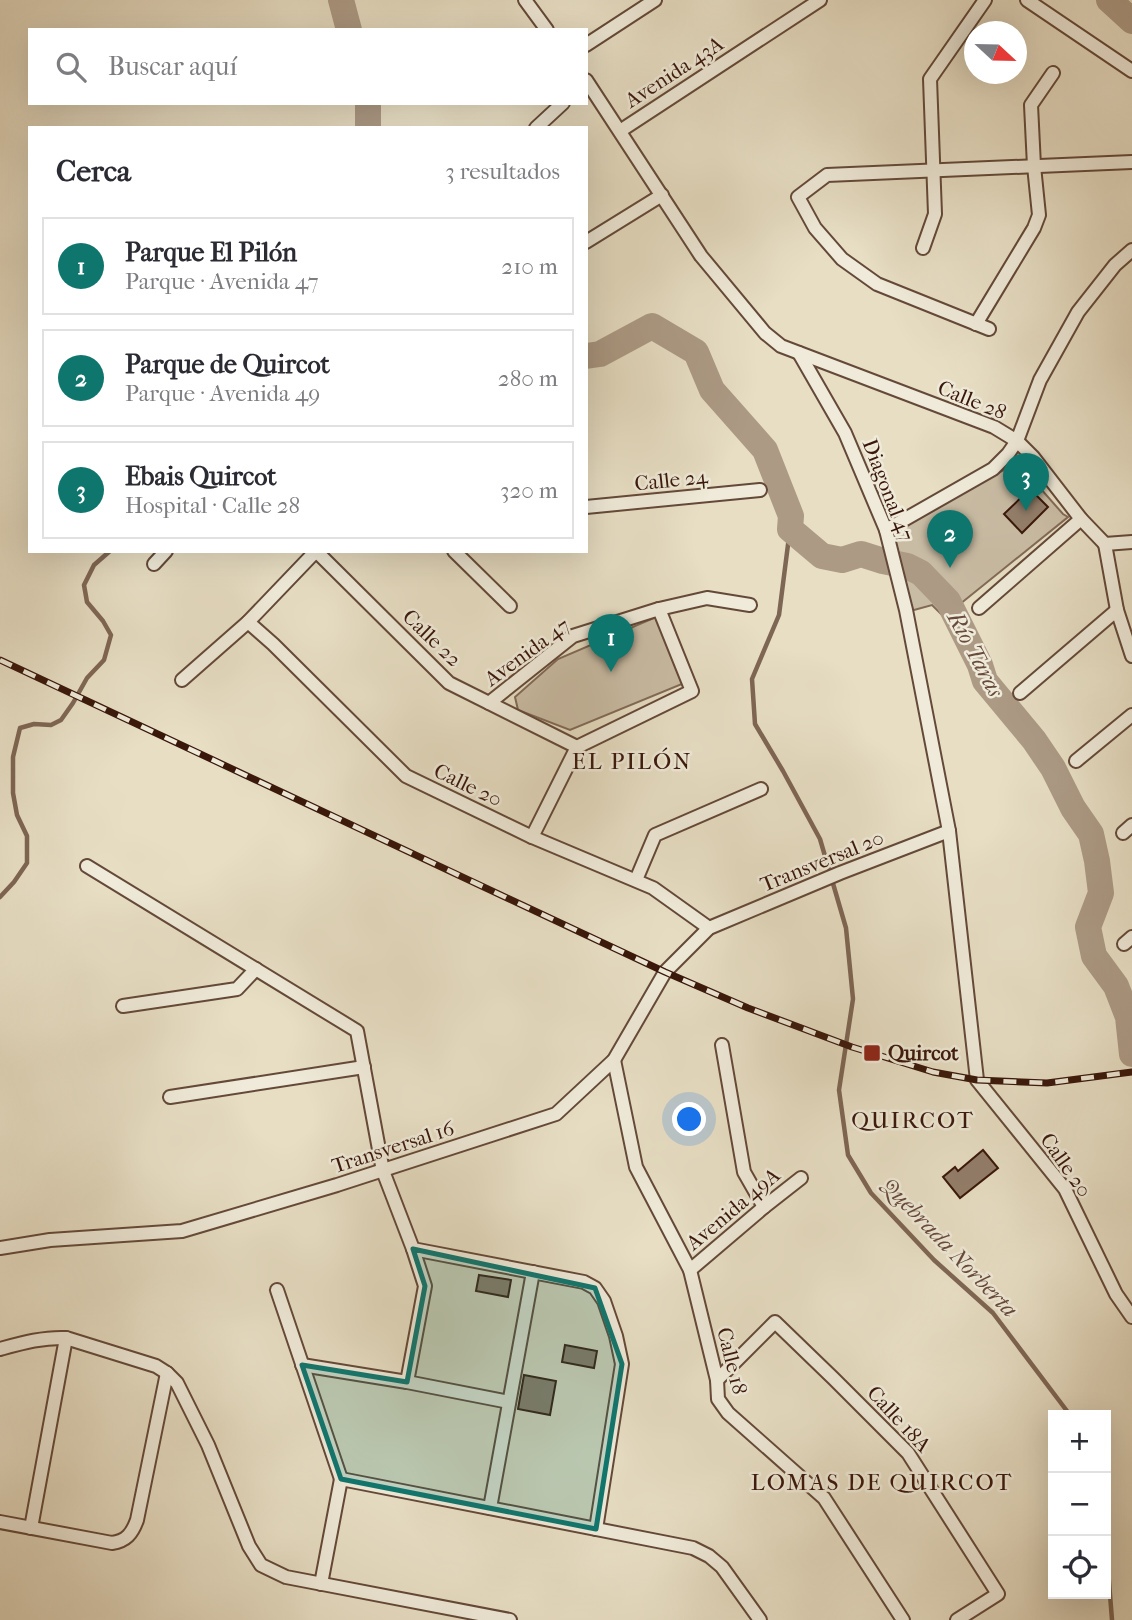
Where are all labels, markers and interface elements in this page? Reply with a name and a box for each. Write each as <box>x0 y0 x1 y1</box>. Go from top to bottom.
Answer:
north arrow <box>964 21 1027 84</box>
search box <box>28 28 588 105</box>
street label: Avenida 43A <box>620 31 728 113</box>
icon: search <box>52 48 90 86</box>
text: Buscar aquí <box>108 51 237 82</box>
text: Cerca <box>56 154 131 189</box>
text: 3 resultados <box>445 158 560 185</box>
text: Parque El Pilón <box>125 237 297 268</box>
text: 1 <box>77 253 85 280</box>
text: 210 m <box>501 253 558 280</box>
text: Parque · Avenida 47 <box>125 268 319 295</box>
text: Parque de Quircot <box>125 349 330 380</box>
text: 2 <box>75 365 87 392</box>
text: 280 m <box>498 365 558 392</box>
street label: Calle 28 <box>934 375 1010 425</box>
text: Parque · Avenida 49 <box>125 380 320 407</box>
street label: Diagonal 47 <box>857 435 919 545</box>
pin: 3 <box>1003 453 1049 511</box>
text: Ebais Quircot <box>125 461 277 492</box>
street label: Calle 24 <box>633 464 709 496</box>
text: 3 <box>76 477 86 504</box>
text: 320 m <box>500 477 558 504</box>
text: Hospital · Calle 28 <box>125 492 300 519</box>
pin: 2 <box>927 510 973 568</box>
street label: Calle 22 <box>398 604 466 672</box>
water label: Río Taras <box>941 605 1010 702</box>
street label: Avenida 47 <box>479 613 574 692</box>
pin: 1 <box>588 614 634 672</box>
district label: EL PILÓN <box>572 747 692 775</box>
street label: Calle 20 <box>430 758 506 812</box>
street label: Transversal 20 <box>757 825 887 897</box>
place label: Quircot <box>888 1041 959 1065</box>
marker: Quircot <box>862 1043 882 1063</box>
your location <box>672 1102 706 1136</box>
district label: QUIRCOT <box>851 1107 975 1134</box>
street label: Transversal 16 <box>329 1116 458 1178</box>
street label: Calle 20 <box>1035 1128 1097 1202</box>
street label: Avenida 49A <box>681 1163 785 1256</box>
water label: Quebrada Norberta <box>875 1171 1023 1323</box>
street label: Calle 18 <box>712 1325 752 1397</box>
street label: Calle 18A <box>862 1381 936 1457</box>
map controls <box>1048 1410 1111 1599</box>
button: + <box>1048 1410 1111 1473</box>
district label: LOMAS DE QUIRCOT <box>751 1469 1013 1496</box>
button: − <box>1048 1473 1111 1536</box>
button: locate <box>1048 1536 1111 1599</box>

